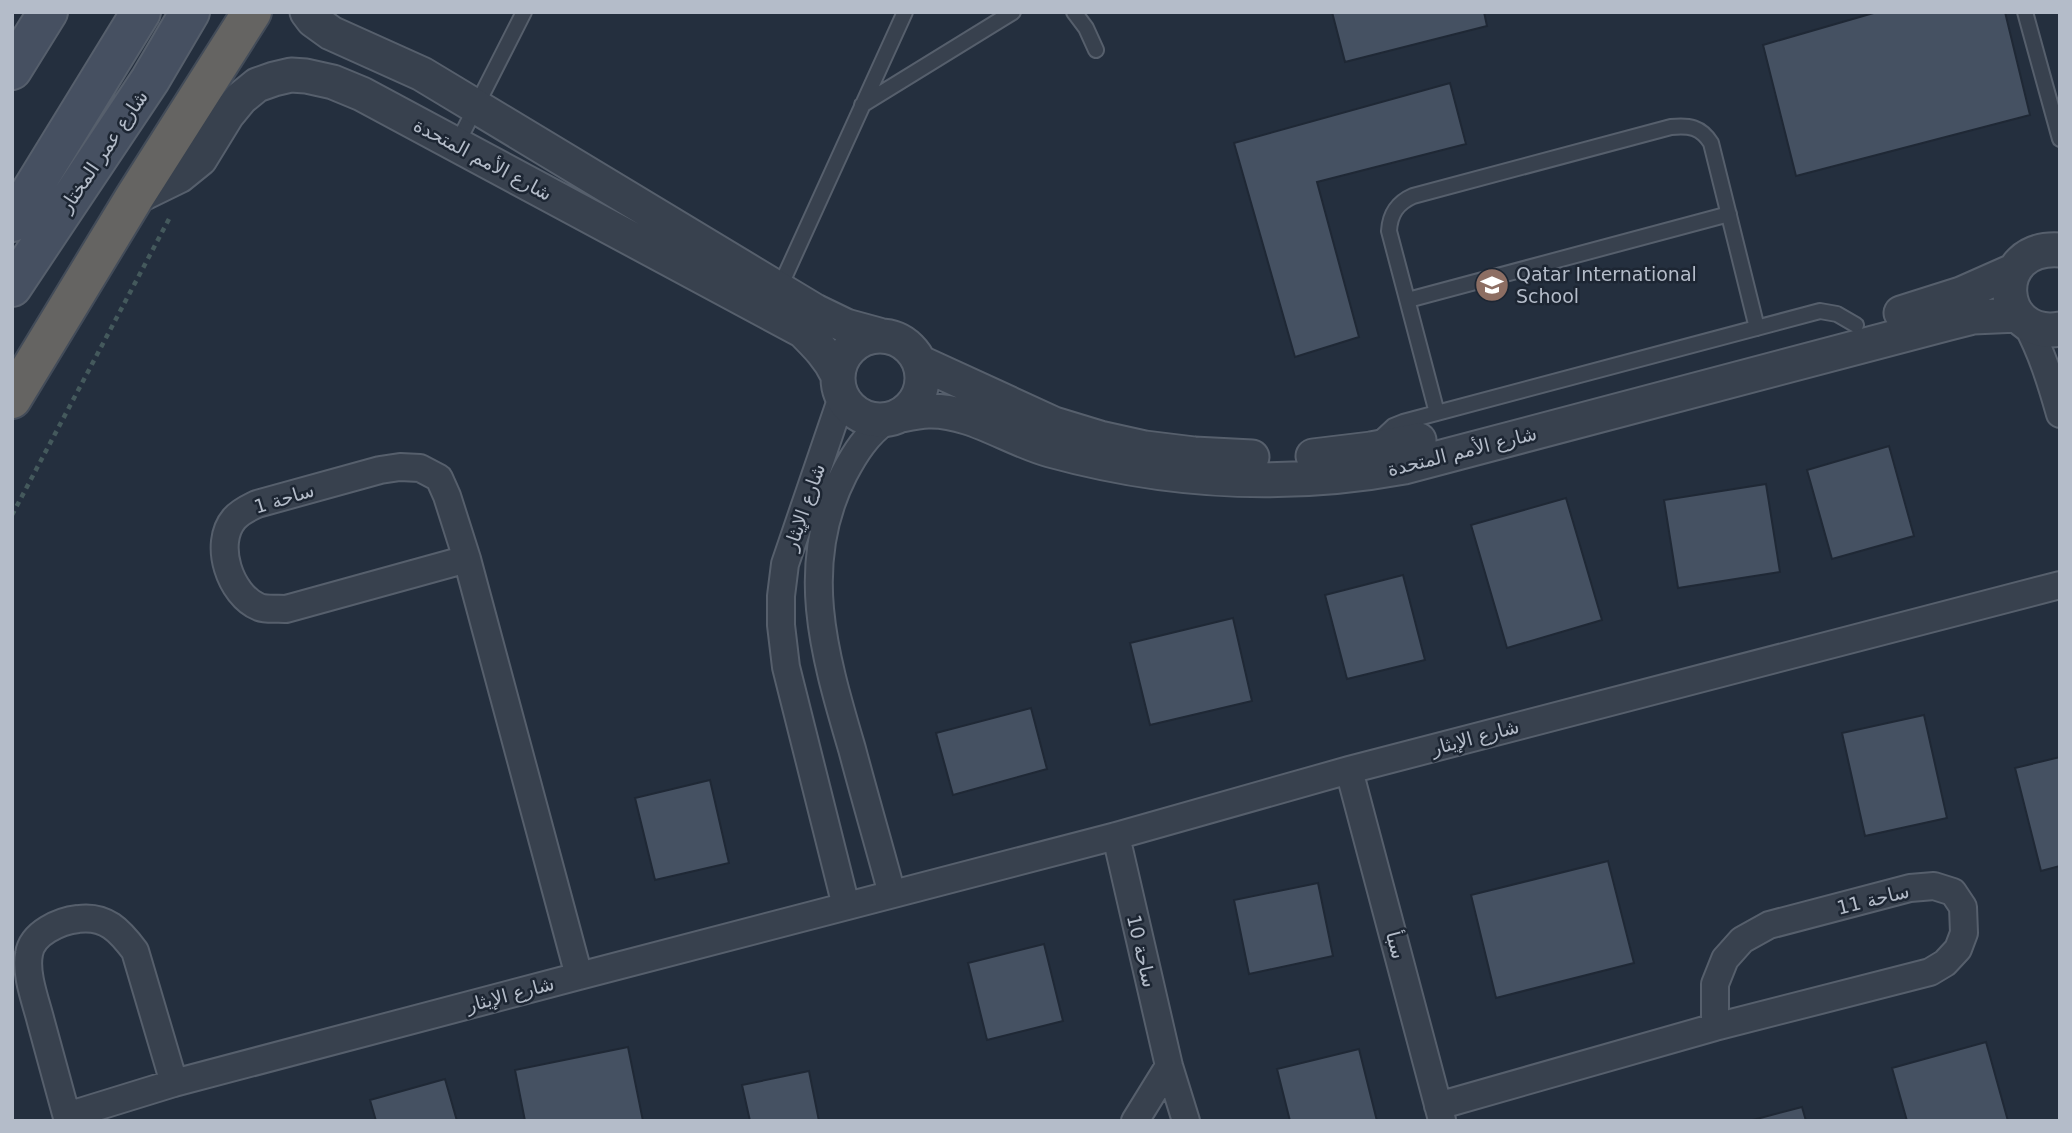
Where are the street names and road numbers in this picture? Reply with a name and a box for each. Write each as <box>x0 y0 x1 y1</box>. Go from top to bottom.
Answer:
street label: شارع عمر المختار <box>54 86 153 217</box>
street label: شارع الأمم المتحدة <box>410 113 556 206</box>
street label: شارع الأمم المتحدة <box>1385 422 1539 481</box>
street label: شارع الإيثار <box>779 461 830 555</box>
street label: ساحة 1 <box>251 478 317 518</box>
street label: شارع الإيثار <box>1428 715 1522 761</box>
street label: ساحة 11 <box>1834 879 1912 919</box>
street label: ساحة 10 <box>1123 913 1161 989</box>
street label: سبأ <box>1382 928 1412 961</box>
street label: شارع الإيثار <box>463 972 557 1018</box>

